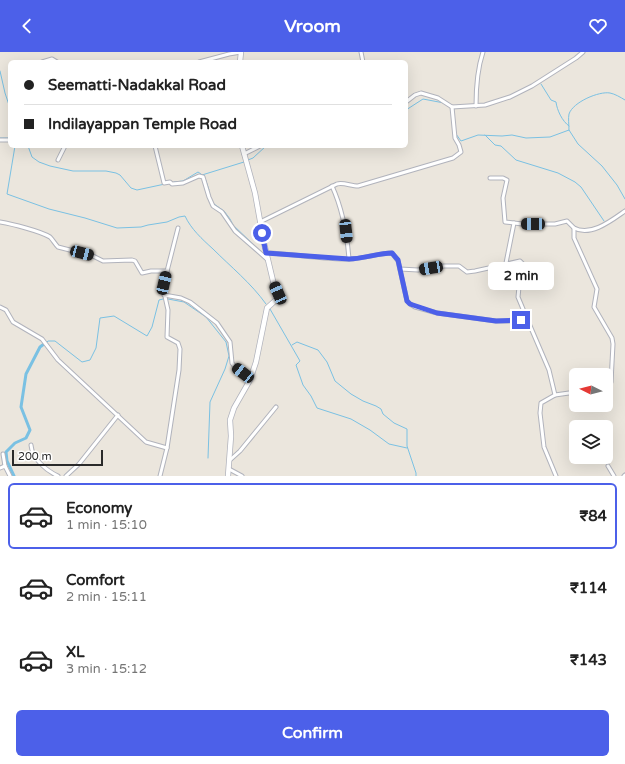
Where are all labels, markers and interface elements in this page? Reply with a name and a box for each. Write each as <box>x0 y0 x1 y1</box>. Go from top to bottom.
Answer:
icon: back <box>16 15 38 37</box>
text: Vroom <box>284 15 341 37</box>
icon: heart <box>587 15 609 37</box>
text: Seematti-Nadakkal Road <box>48 76 226 94</box>
text: Indilayappan Temple Road <box>48 115 237 133</box>
car <box>339 218 353 244</box>
car <box>521 218 545 230</box>
route start <box>253 224 271 242</box>
car <box>69 244 95 262</box>
car <box>418 260 444 276</box>
callout: 2 min <box>488 262 554 290</box>
text: 2 min <box>504 268 538 284</box>
car <box>155 270 173 296</box>
car <box>268 280 288 306</box>
route end <box>512 311 530 329</box>
car <box>230 361 256 385</box>
north arrow <box>569 368 613 412</box>
map controls <box>569 368 613 464</box>
button: layers <box>569 420 613 464</box>
scale bar <box>12 448 103 467</box>
text: 200 m <box>18 450 52 463</box>
icon: car <box>18 498 54 534</box>
text: Economy <box>66 499 132 517</box>
text: ₹84 <box>579 507 607 525</box>
text: 1 min · 15:10 <box>66 517 147 533</box>
icon: car <box>18 570 54 606</box>
text: Comfort <box>66 571 125 589</box>
text: ₹114 <box>570 579 607 597</box>
text: 2 min · 15:11 <box>66 589 147 605</box>
icon: car <box>18 642 54 678</box>
text: XL <box>66 643 85 661</box>
text: ₹143 <box>570 651 607 669</box>
text: 3 min · 15:12 <box>66 661 147 677</box>
button: Confirm <box>16 710 609 756</box>

